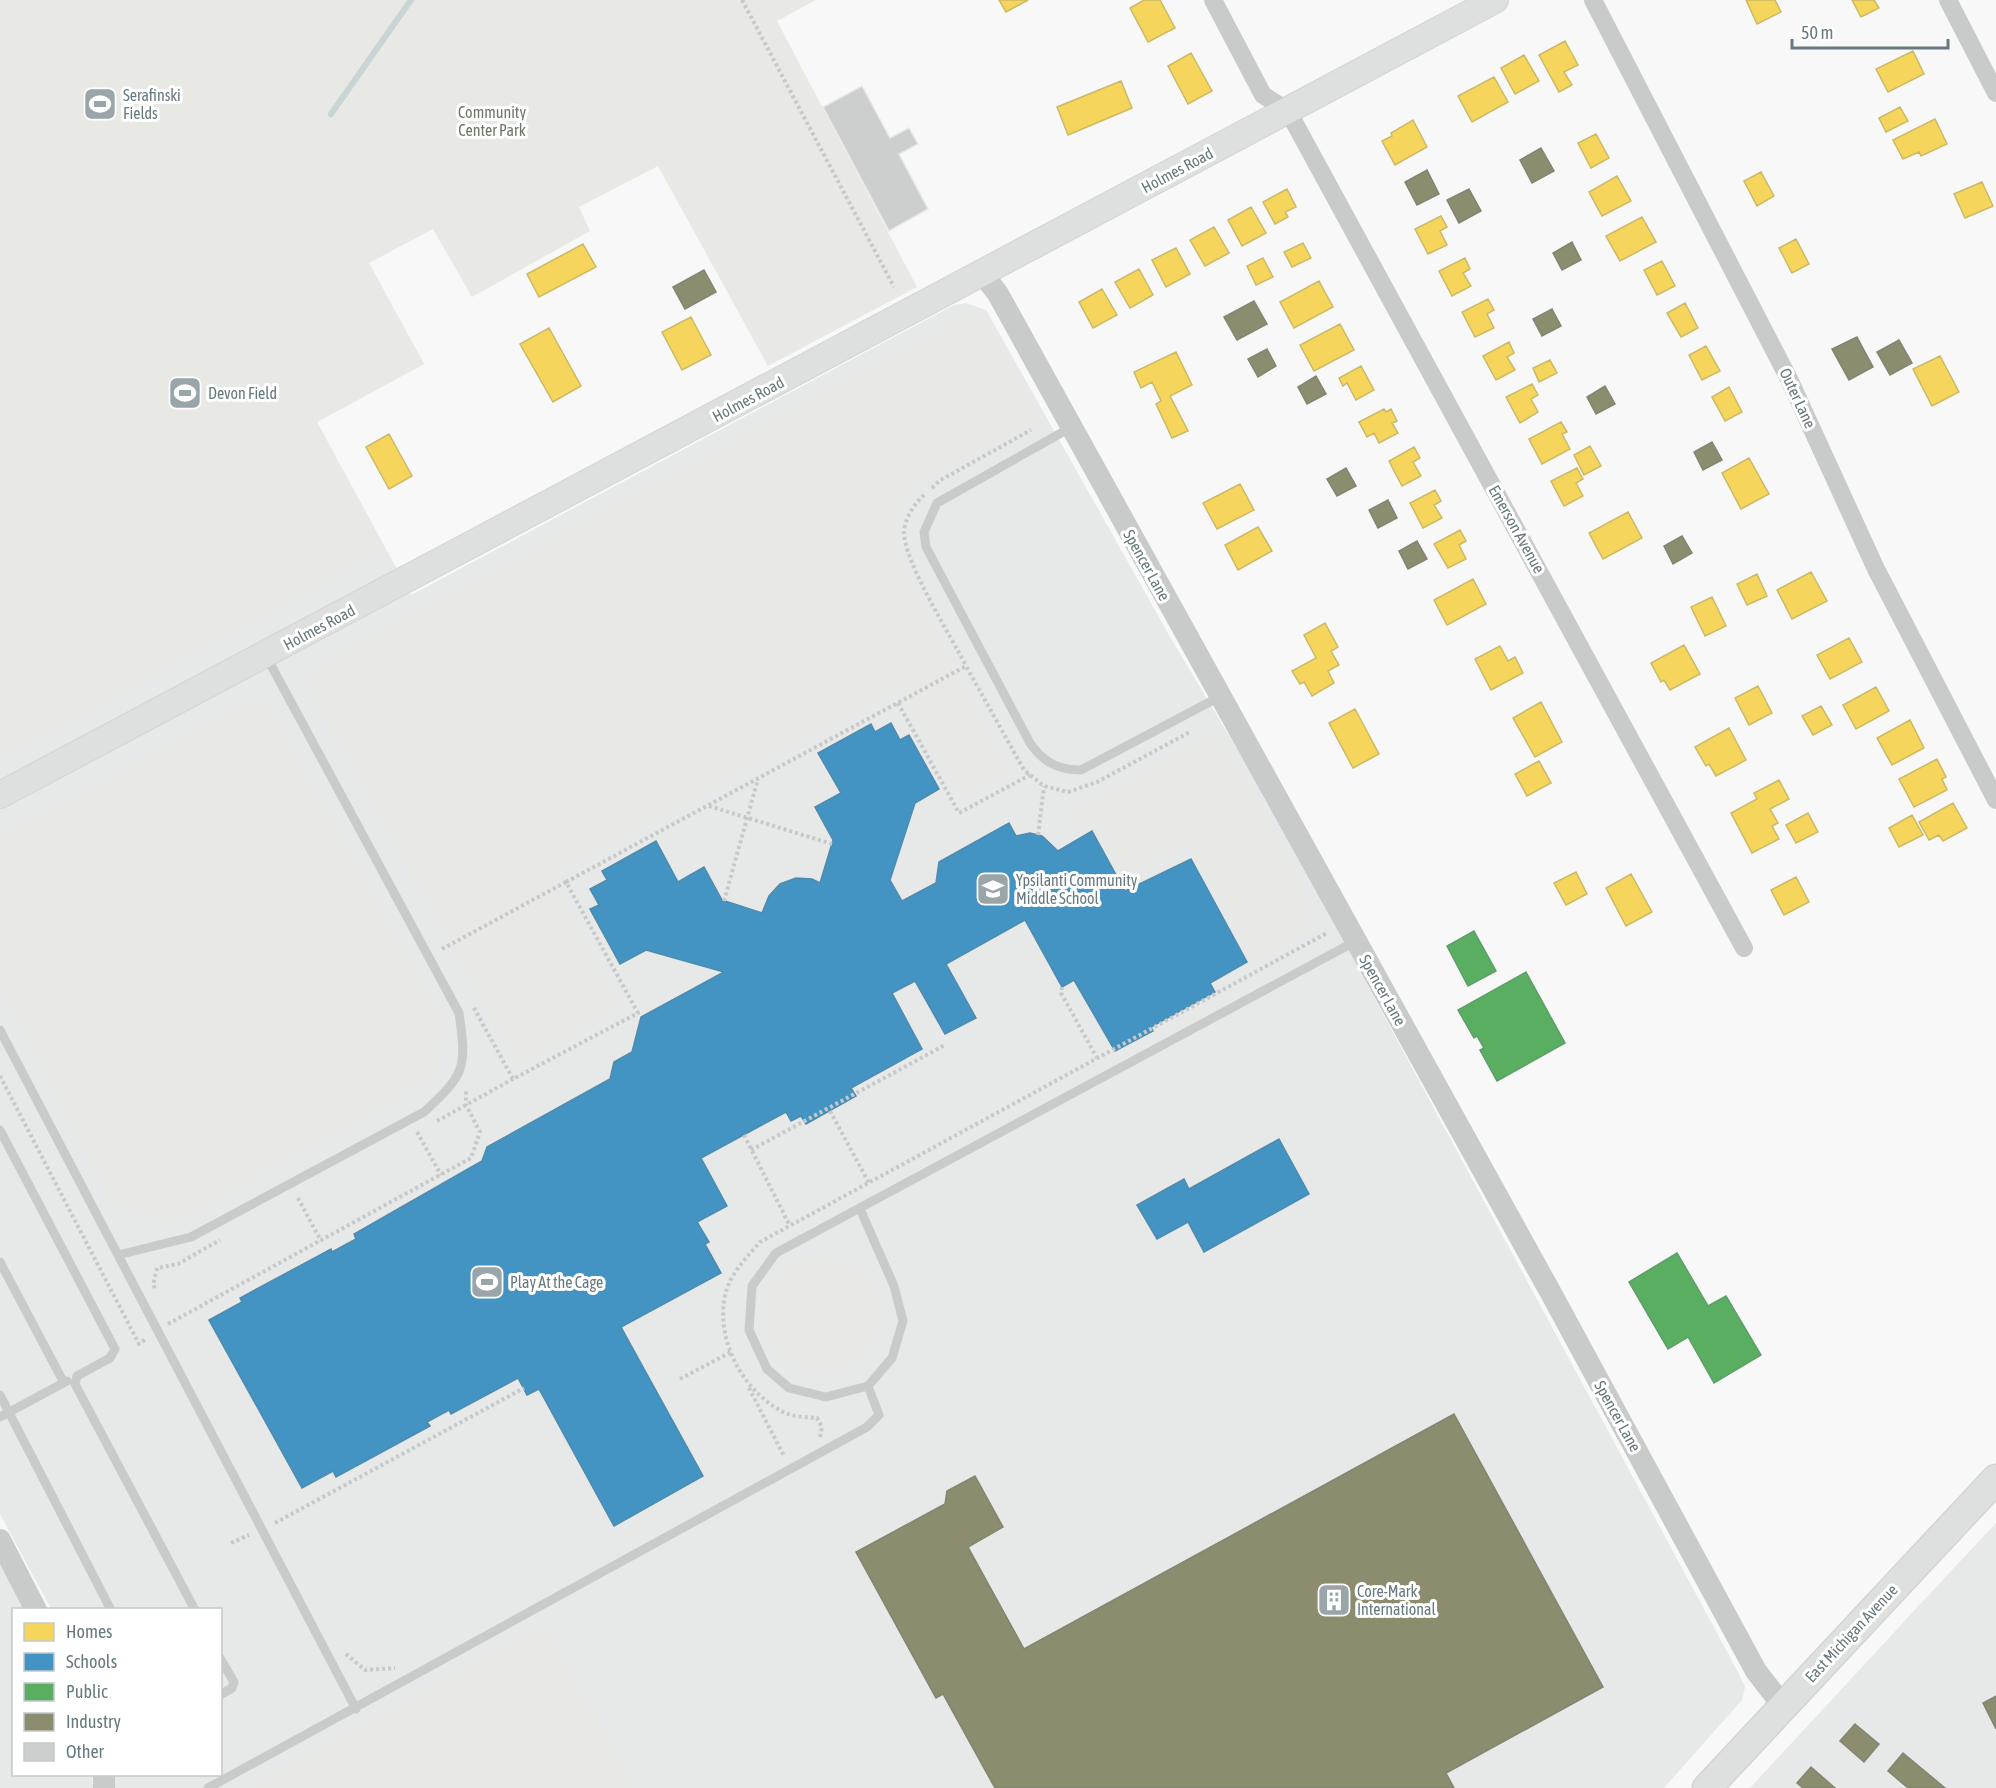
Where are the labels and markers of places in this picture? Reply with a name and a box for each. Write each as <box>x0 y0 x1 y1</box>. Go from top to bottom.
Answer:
sports icon: Serafinski Fields <box>82 86 118 122</box>
place label: Serafinski Fields <box>123 86 181 122</box>
sports icon: Devon Field <box>167 375 203 411</box>
place label: Devon Field <box>208 384 277 402</box>
school or university icon: Ypsilanti Community Middle School <box>975 871 1011 907</box>
place label: Ypsilanti Community Middle School <box>1016 871 1138 907</box>
sports icon: Play At the Cage <box>469 1264 505 1300</box>
place label: Play At the Cage <box>510 1273 603 1292</box>
building icon: Core-Mark International <box>1316 1582 1352 1618</box>
place label: Core-Mark International <box>1357 1582 1436 1618</box>

